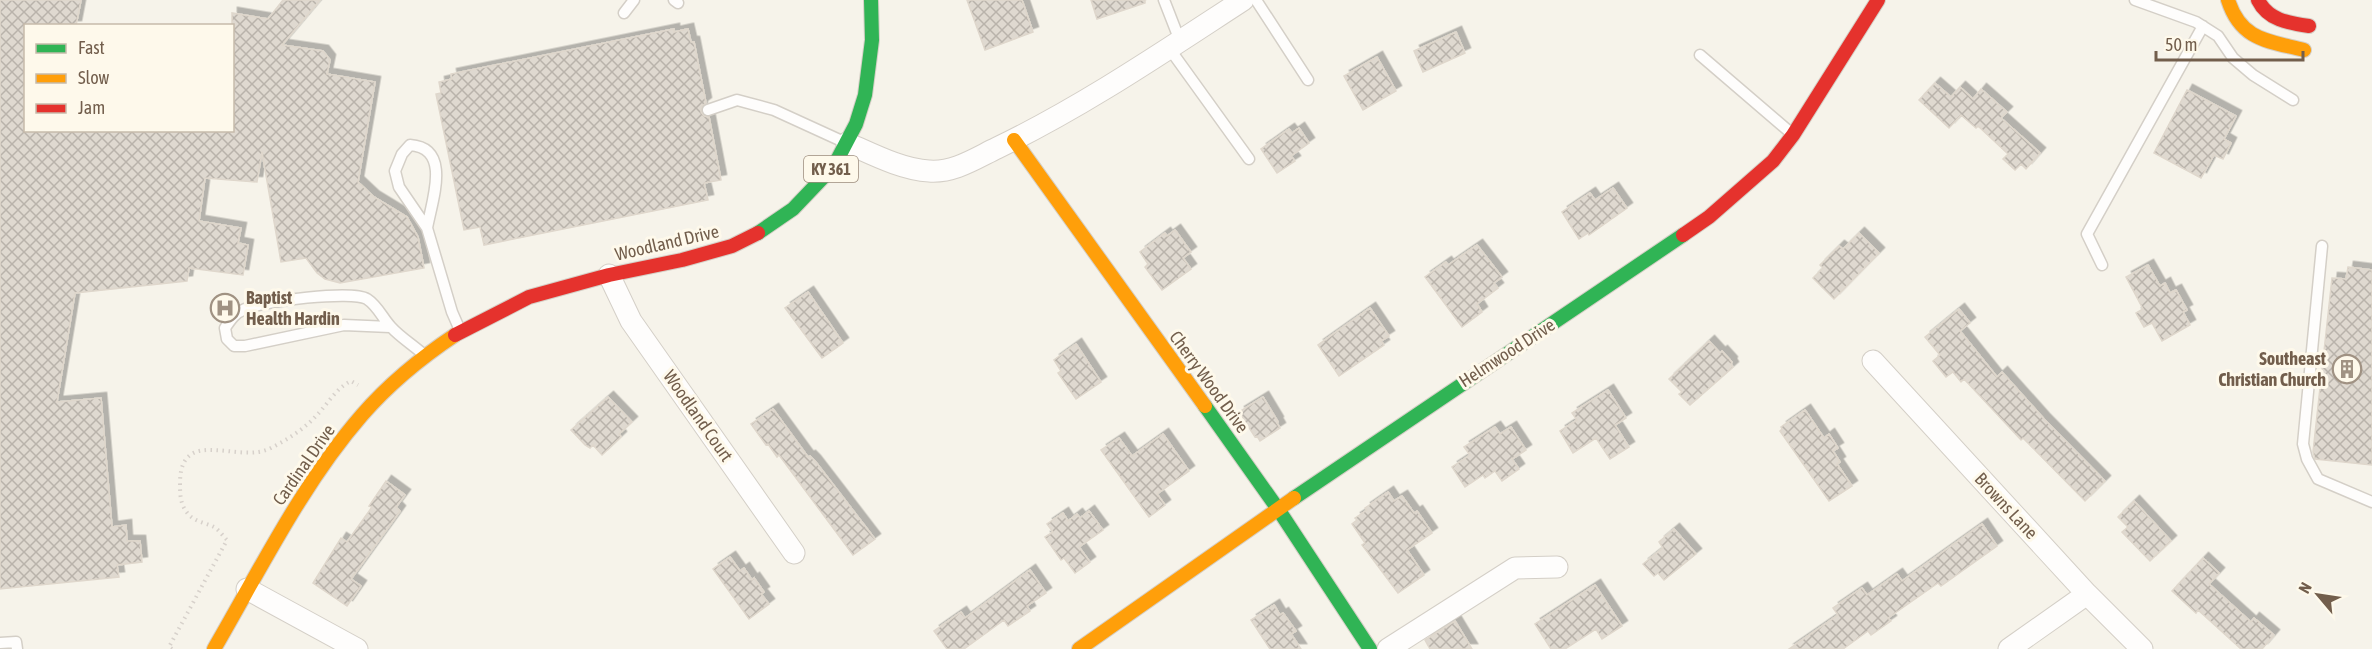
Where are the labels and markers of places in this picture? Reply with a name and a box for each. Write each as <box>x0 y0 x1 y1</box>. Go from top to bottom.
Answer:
place label: Baptist Health Hardin <box>246 287 340 329</box>
hospital icon: Baptist Health Hardin <box>209 292 241 324</box>
place label: Southeast Christian Church <box>2218 348 2327 390</box>
building icon: Southeast Christian Church <box>2331 353 2363 385</box>

